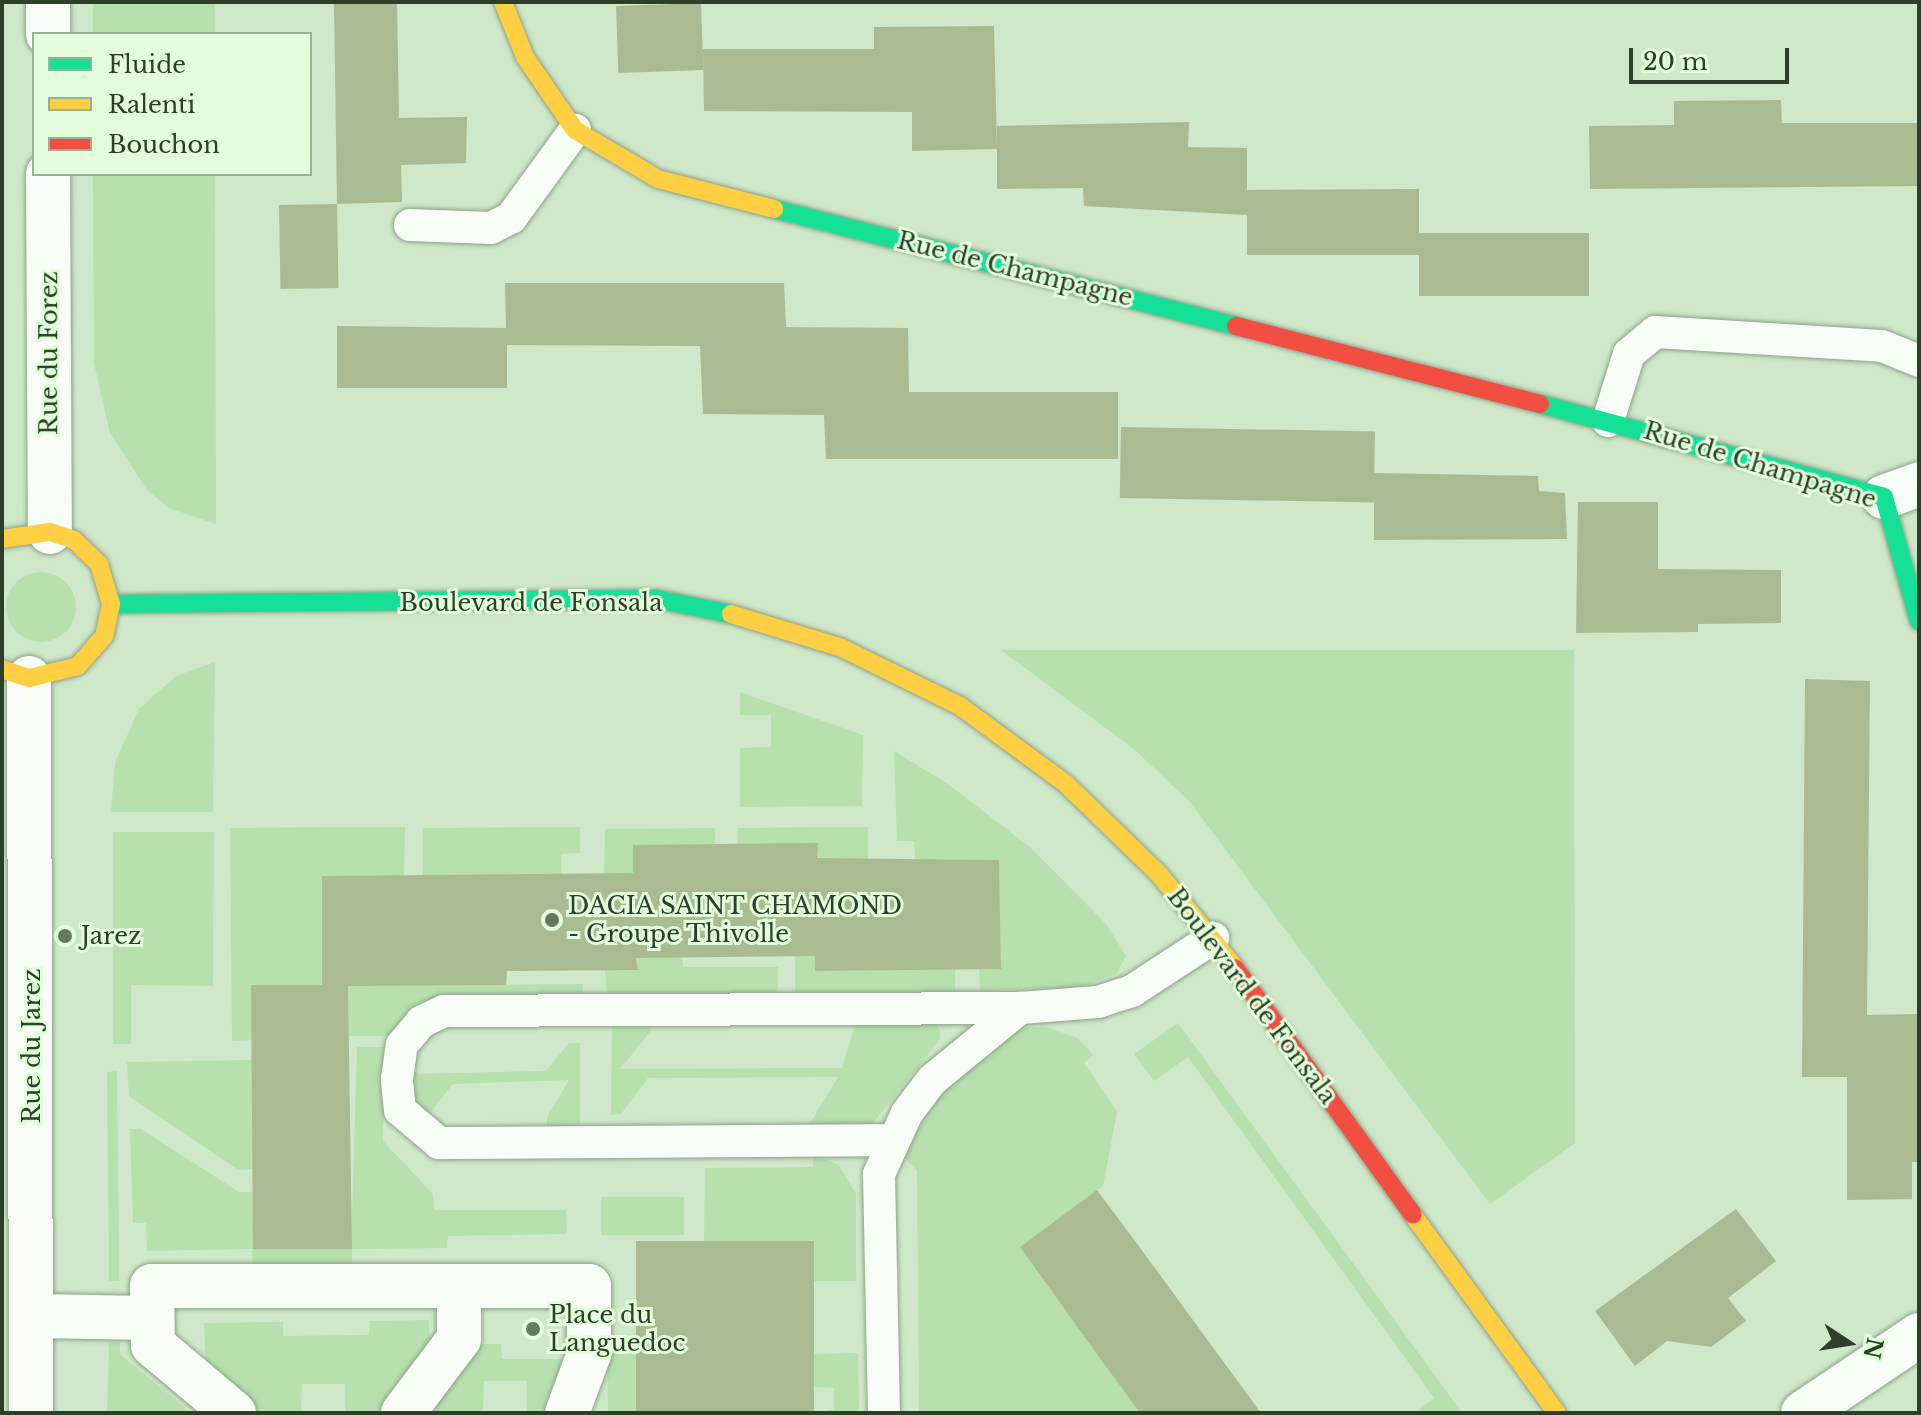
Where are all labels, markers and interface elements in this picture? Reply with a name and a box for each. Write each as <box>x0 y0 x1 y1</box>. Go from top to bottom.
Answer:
legend <box>32 32 312 176</box>
scale bar <box>1633 32 1793 82</box>
text: 20 m <box>1643 47 1708 76</box>
text: Fluide <box>108 50 186 79</box>
text: Ralenti <box>108 90 196 119</box>
text: Bouchon <box>108 130 220 159</box>
street label: Rue de Champagne <box>894 226 1136 312</box>
street label: Rue du Forez <box>35 271 63 435</box>
street label: Rue de Champagne <box>1640 416 1880 514</box>
street label: Boulevard de Fonsala <box>400 589 662 617</box>
street label: Boulevard de Fonsala <box>1161 882 1343 1110</box>
place label: DACIA SAINT CHAMOND - Groupe Thivolle <box>568 892 904 948</box>
marker: DACIA SAINT CHAMOND - Groupe Thivolle <box>543 911 561 929</box>
place label: Jarez <box>81 922 141 950</box>
marker: Jarez <box>56 927 74 945</box>
street label: Rue du Jarez <box>18 968 46 1124</box>
place label: Place du Languedoc <box>549 1301 685 1357</box>
north arrow <box>1809 1303 1889 1383</box>
marker: Place du Languedoc <box>524 1320 542 1338</box>
text: N <box>1858 1335 1888 1361</box>

